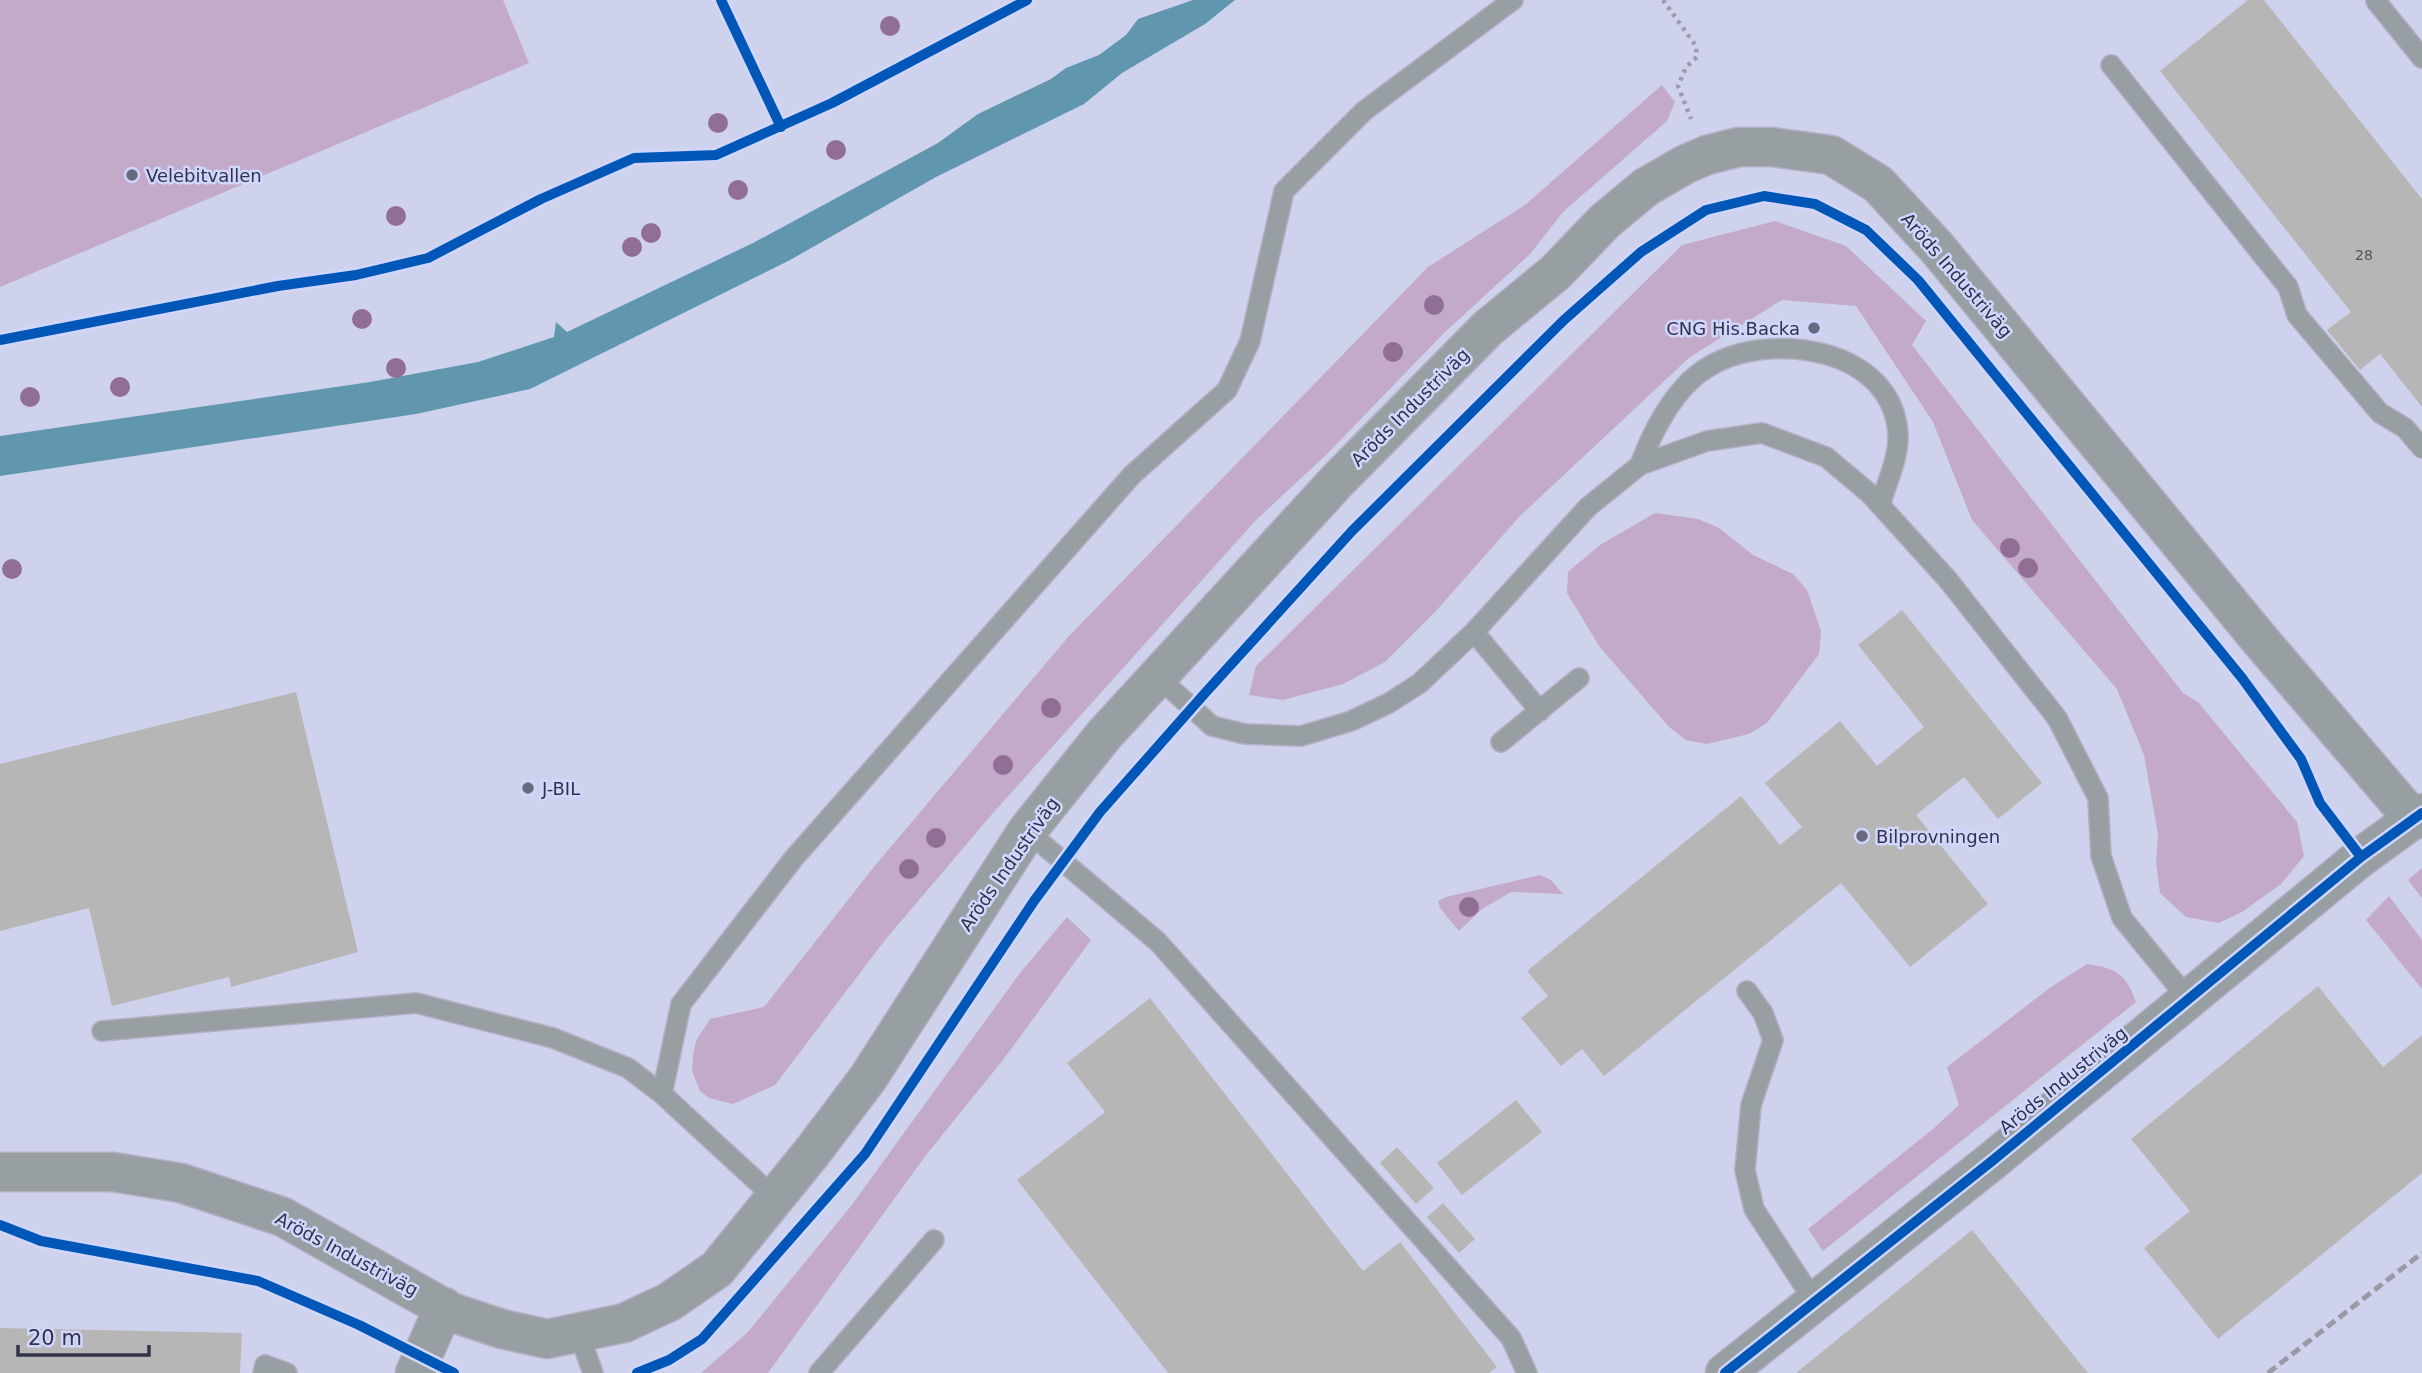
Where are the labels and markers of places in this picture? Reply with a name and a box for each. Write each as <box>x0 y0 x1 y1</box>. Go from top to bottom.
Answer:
place label: Velebitvallen <box>146 165 262 186</box>
marker: Velebitvallen <box>124 167 140 183</box>
place label: CNG His.Backa <box>1666 318 1800 339</box>
marker: CNG His.Backa <box>1806 320 1822 336</box>
place label: J-BIL <box>541 778 580 799</box>
marker: J-BIL <box>520 780 536 796</box>
place label: Bilprovningen <box>1876 826 2000 847</box>
marker: Bilprovningen <box>1854 828 1870 844</box>

